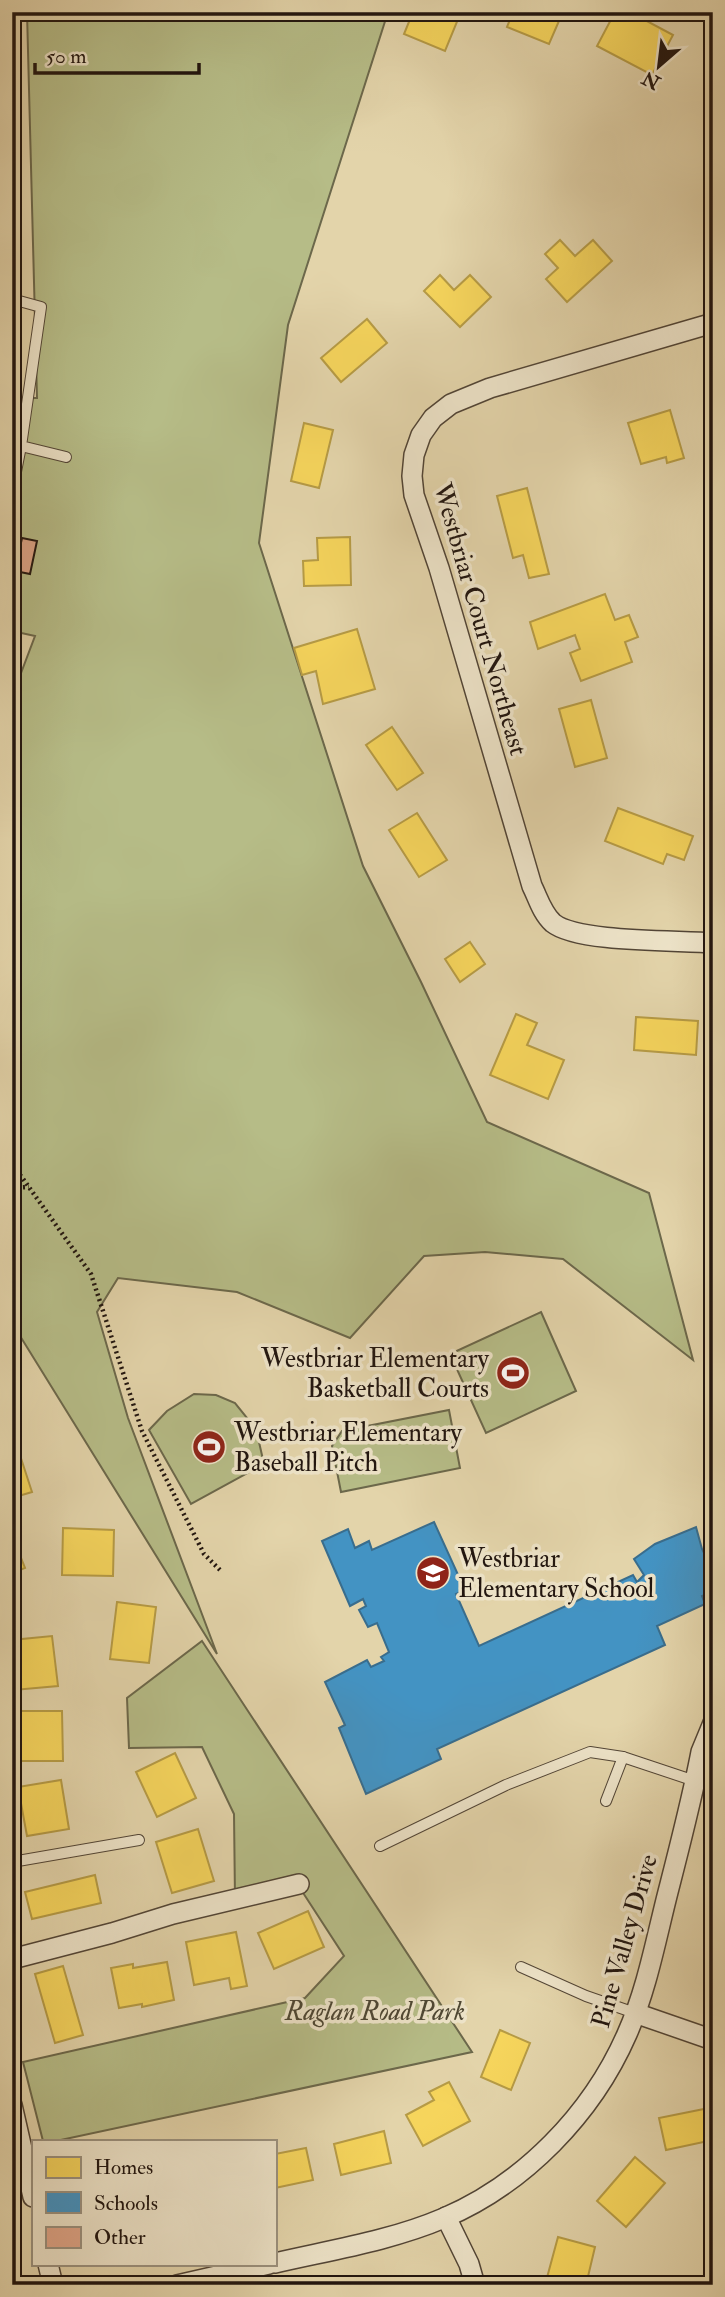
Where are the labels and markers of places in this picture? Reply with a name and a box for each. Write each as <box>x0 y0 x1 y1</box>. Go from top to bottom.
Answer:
place label: Westbriar Elementary Basketball Courts <box>260 1343 490 1405</box>
sports icon: Westbriar Elementary Basketball Courts <box>494 1354 532 1392</box>
place label: Westbriar Elementary Baseball Pitch <box>233 1417 463 1479</box>
sports icon: Westbriar Elementary Baseball Pitch <box>190 1428 228 1466</box>
place label: Westbriar Elementary School <box>457 1543 655 1605</box>
school or university icon: Westbriar Elementary School <box>414 1554 452 1592</box>

